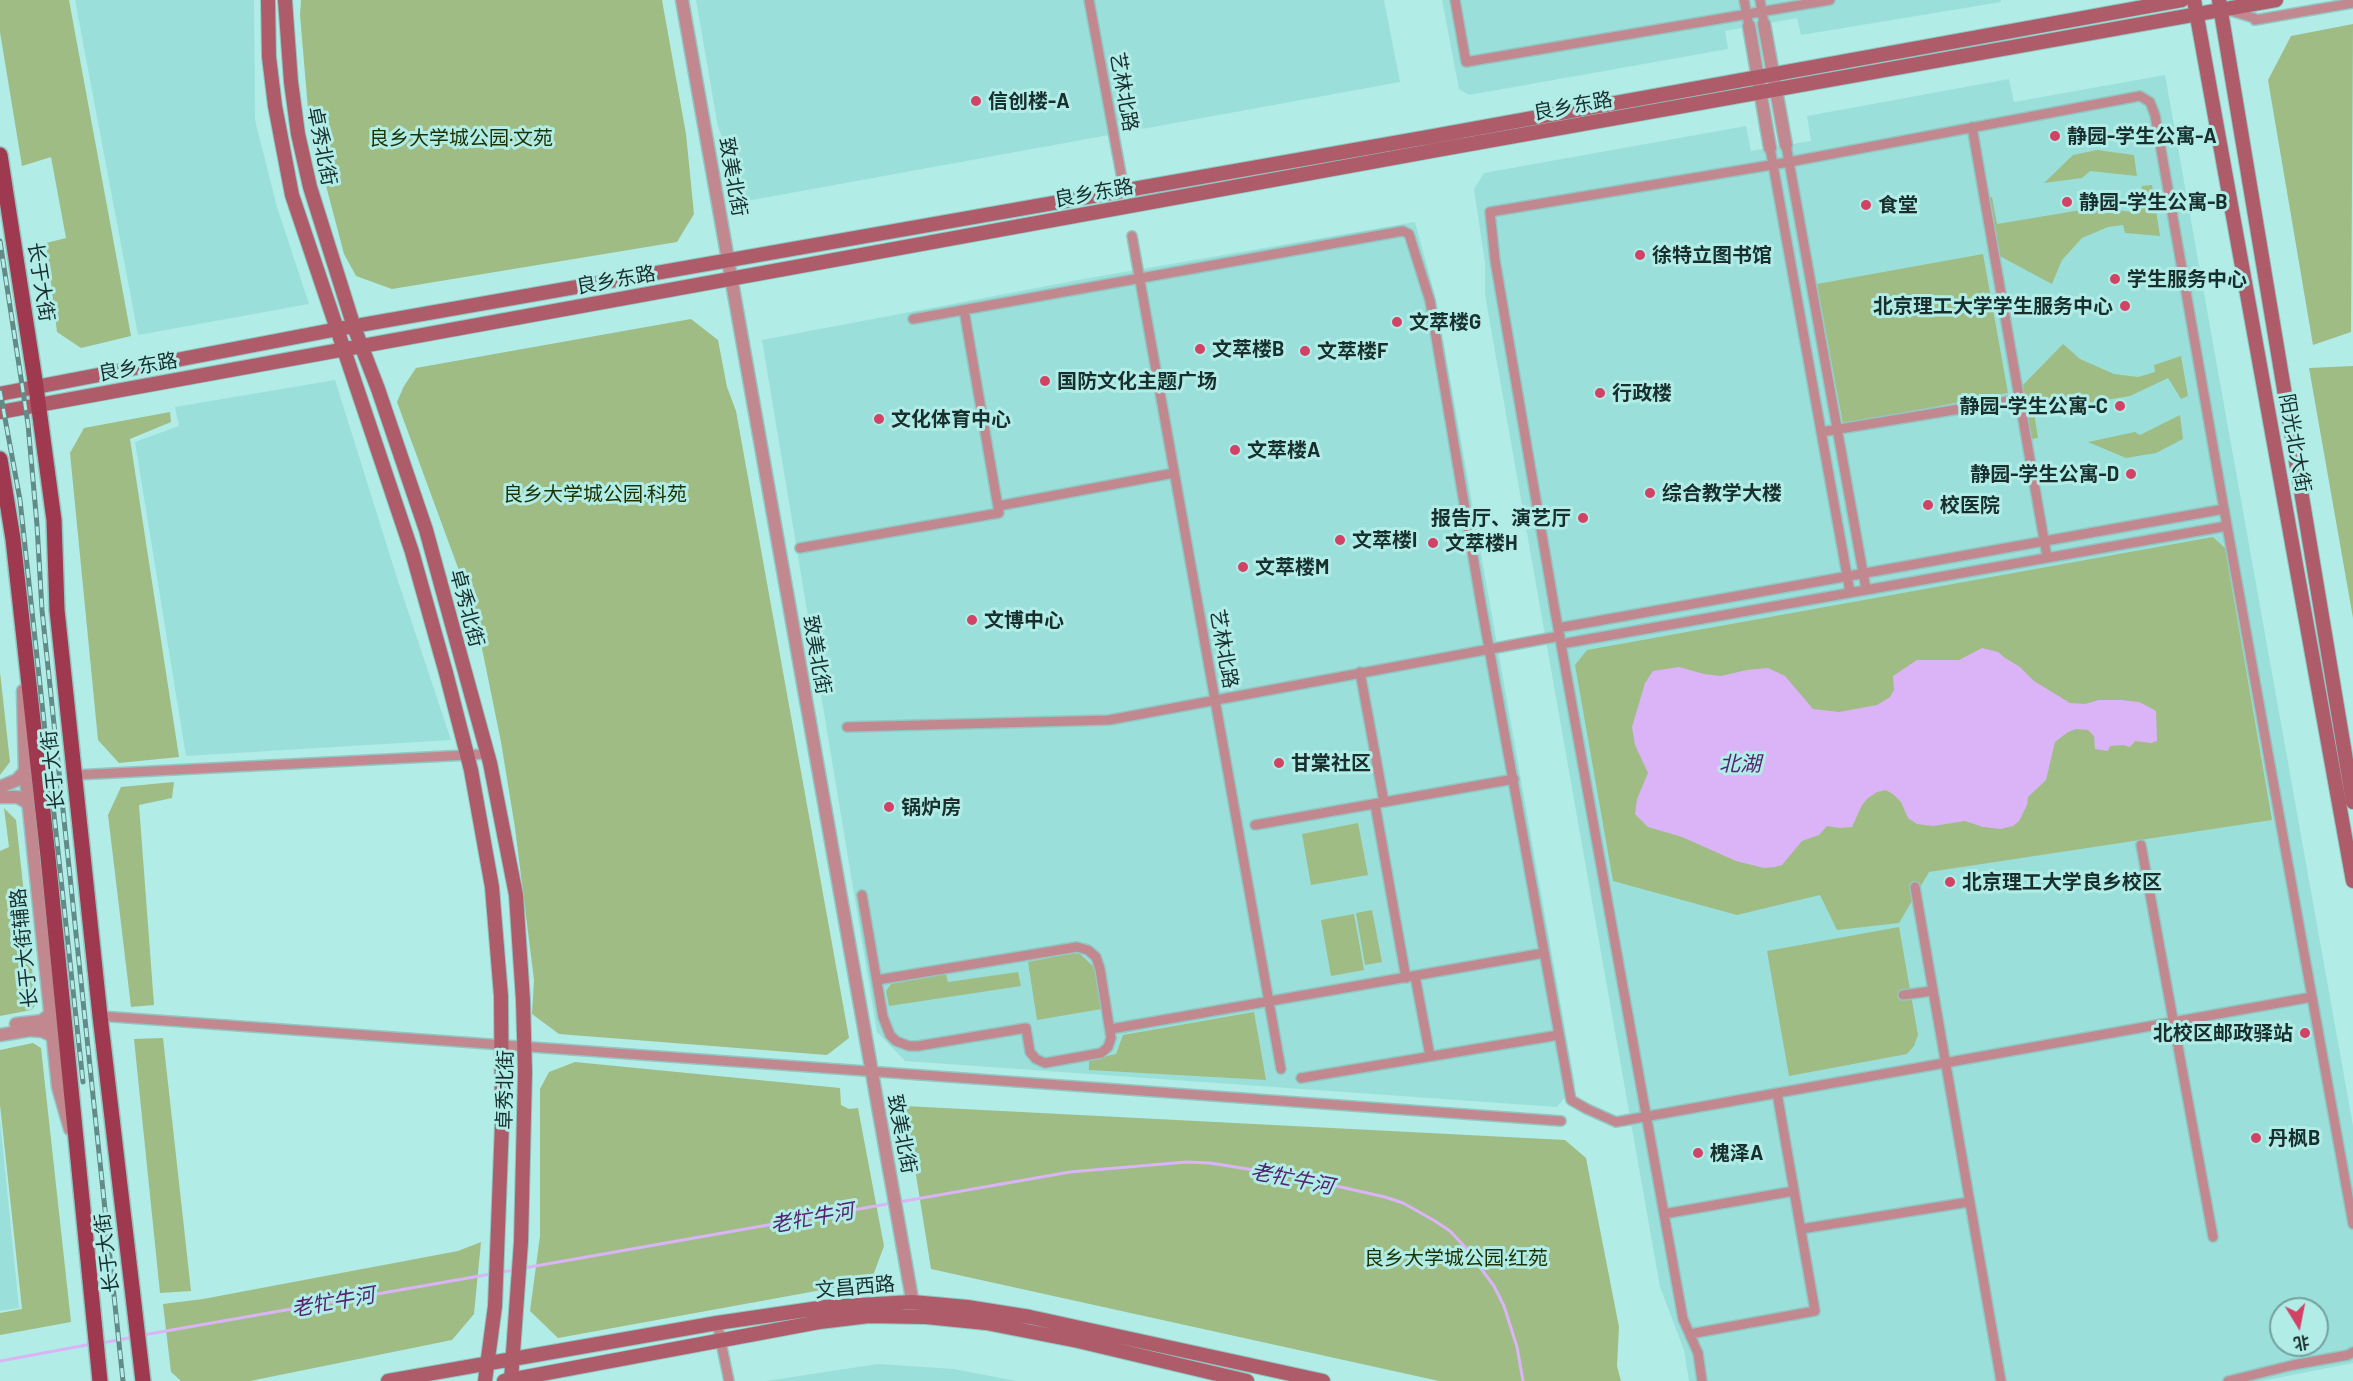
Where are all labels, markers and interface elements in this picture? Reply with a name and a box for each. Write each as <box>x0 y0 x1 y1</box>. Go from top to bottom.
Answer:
street label: 艺林北路 <box>1105 51 1143 133</box>
street label: 良乡东路 <box>1532 87 1614 125</box>
place label: 信创楼-A <box>988 89 1070 113</box>
marker: 信创楼-A <box>969 94 983 108</box>
street label: 卓秀北街 <box>303 104 341 188</box>
place label: 静园-学生公寓-A <box>2067 124 2217 148</box>
park label: 良乡大学城公园·文苑 <box>369 126 553 150</box>
marker: 静园-学生公寓-A <box>2048 129 2062 143</box>
street label: 致美北街 <box>714 136 752 218</box>
street label: 良乡东路 <box>1053 174 1135 212</box>
place label: 静园-学生公寓-B <box>2079 190 2228 214</box>
place label: 食堂 <box>1878 193 1918 217</box>
marker: 静园-学生公寓-B <box>2060 195 2074 209</box>
marker: 食堂 <box>1859 198 1873 212</box>
street label: 长于大街 <box>23 241 59 323</box>
place label: 徐特立图书馆 <box>1652 243 1772 267</box>
marker: 徐特立图书馆 <box>1633 248 1647 262</box>
street label: 良乡东路 <box>575 261 657 299</box>
place label: 学生服务中心 <box>2127 267 2247 291</box>
marker: 学生服务中心 <box>2108 272 2122 286</box>
place label: 北京理工大学学生服务中心 <box>1873 294 2113 318</box>
marker: 北京理工大学学生服务中心 <box>2118 299 2132 313</box>
place label: 文萃楼G <box>1409 310 1481 334</box>
marker: 文萃楼G <box>1390 315 1404 329</box>
place label: 文萃楼B <box>1212 337 1284 361</box>
place label: 文萃楼F <box>1317 339 1388 363</box>
marker: 文萃楼B <box>1193 342 1207 356</box>
marker: 文萃楼F <box>1298 344 1312 358</box>
street label: 良乡东路 <box>97 348 179 386</box>
place label: 国防文化主题广场 <box>1057 369 1217 393</box>
marker: 国防文化主题广场 <box>1038 374 1052 388</box>
place label: 行政楼 <box>1612 381 1672 405</box>
marker: 行政楼 <box>1593 386 1607 400</box>
street label: 阳光北大街 <box>2274 392 2316 494</box>
place label: 静园-学生公寓-C <box>1959 394 2108 418</box>
marker: 静园-学生公寓-C <box>2113 399 2127 413</box>
place label: 文化体育中心 <box>891 407 1011 431</box>
marker: 文化体育中心 <box>872 412 886 426</box>
place label: 文萃楼A <box>1247 438 1320 462</box>
marker: 文萃楼A <box>1228 443 1242 457</box>
place label: 静园-学生公寓-D <box>1970 462 2119 486</box>
marker: 静园-学生公寓-D <box>2124 467 2138 481</box>
place label: 综合教学大楼 <box>1662 481 1782 505</box>
park label: 良乡大学城公园·科苑 <box>503 482 687 506</box>
marker: 综合教学大楼 <box>1643 486 1657 500</box>
place label: 校医院 <box>1940 493 2000 517</box>
marker: 校医院 <box>1921 498 1935 512</box>
place label: 报告厅、演艺厅 <box>1431 506 1571 530</box>
marker: 报告厅、演艺厅 <box>1576 511 1590 525</box>
place label: 文萃楼I <box>1352 528 1417 552</box>
place label: 文萃楼H <box>1445 531 1518 555</box>
marker: 文萃楼I <box>1333 533 1347 547</box>
marker: 文萃楼H <box>1426 536 1440 550</box>
place label: 文萃楼M <box>1255 555 1329 579</box>
marker: 文萃楼M <box>1236 560 1250 574</box>
street label: 卓秀北街 <box>445 566 489 650</box>
place label: 文博中心 <box>984 608 1064 632</box>
street label: 艺林北路 <box>1205 608 1243 690</box>
marker: 文博中心 <box>965 613 979 627</box>
street label: 致美北街 <box>798 614 836 696</box>
street label: 长于大街 <box>37 729 69 811</box>
place label: 甘棠社区 <box>1291 751 1371 775</box>
water label: 北湖 <box>1719 751 1761 777</box>
marker: 甘棠社区 <box>1272 756 1286 770</box>
place label: 锅炉房 <box>901 795 961 819</box>
marker: 锅炉房 <box>882 800 896 814</box>
place label: 北京理工大学良乡校区 <box>1962 870 2162 894</box>
marker: 北京理工大学良乡校区 <box>1943 875 1957 889</box>
street label: 长于大街辅路 <box>6 887 42 1009</box>
place label: 北校区邮政驿站 <box>2153 1021 2293 1045</box>
marker: 北校区邮政驿站 <box>2298 1026 2312 1040</box>
street label: 卓秀北街 <box>492 1050 518 1130</box>
street label: 致美北街 <box>883 1092 921 1176</box>
place label: 丹枫B <box>2268 1126 2320 1150</box>
marker: 丹枫B <box>2249 1131 2263 1145</box>
place label: 槐泽A <box>1710 1141 1763 1165</box>
marker: 槐泽A <box>1691 1146 1705 1160</box>
water label: 老牤牛河 <box>1248 1159 1336 1199</box>
water label: 老牤牛河 <box>768 1198 856 1238</box>
street label: 长于大街 <box>90 1212 124 1294</box>
park label: 良乡大学城公园·红苑 <box>1364 1246 1548 1270</box>
street label: 文昌西路 <box>814 1272 896 1302</box>
water label: 老牤牛河 <box>289 1282 377 1322</box>
north arrow <box>2269 1297 2329 1357</box>
text: 北 <box>2292 1333 2311 1354</box>

